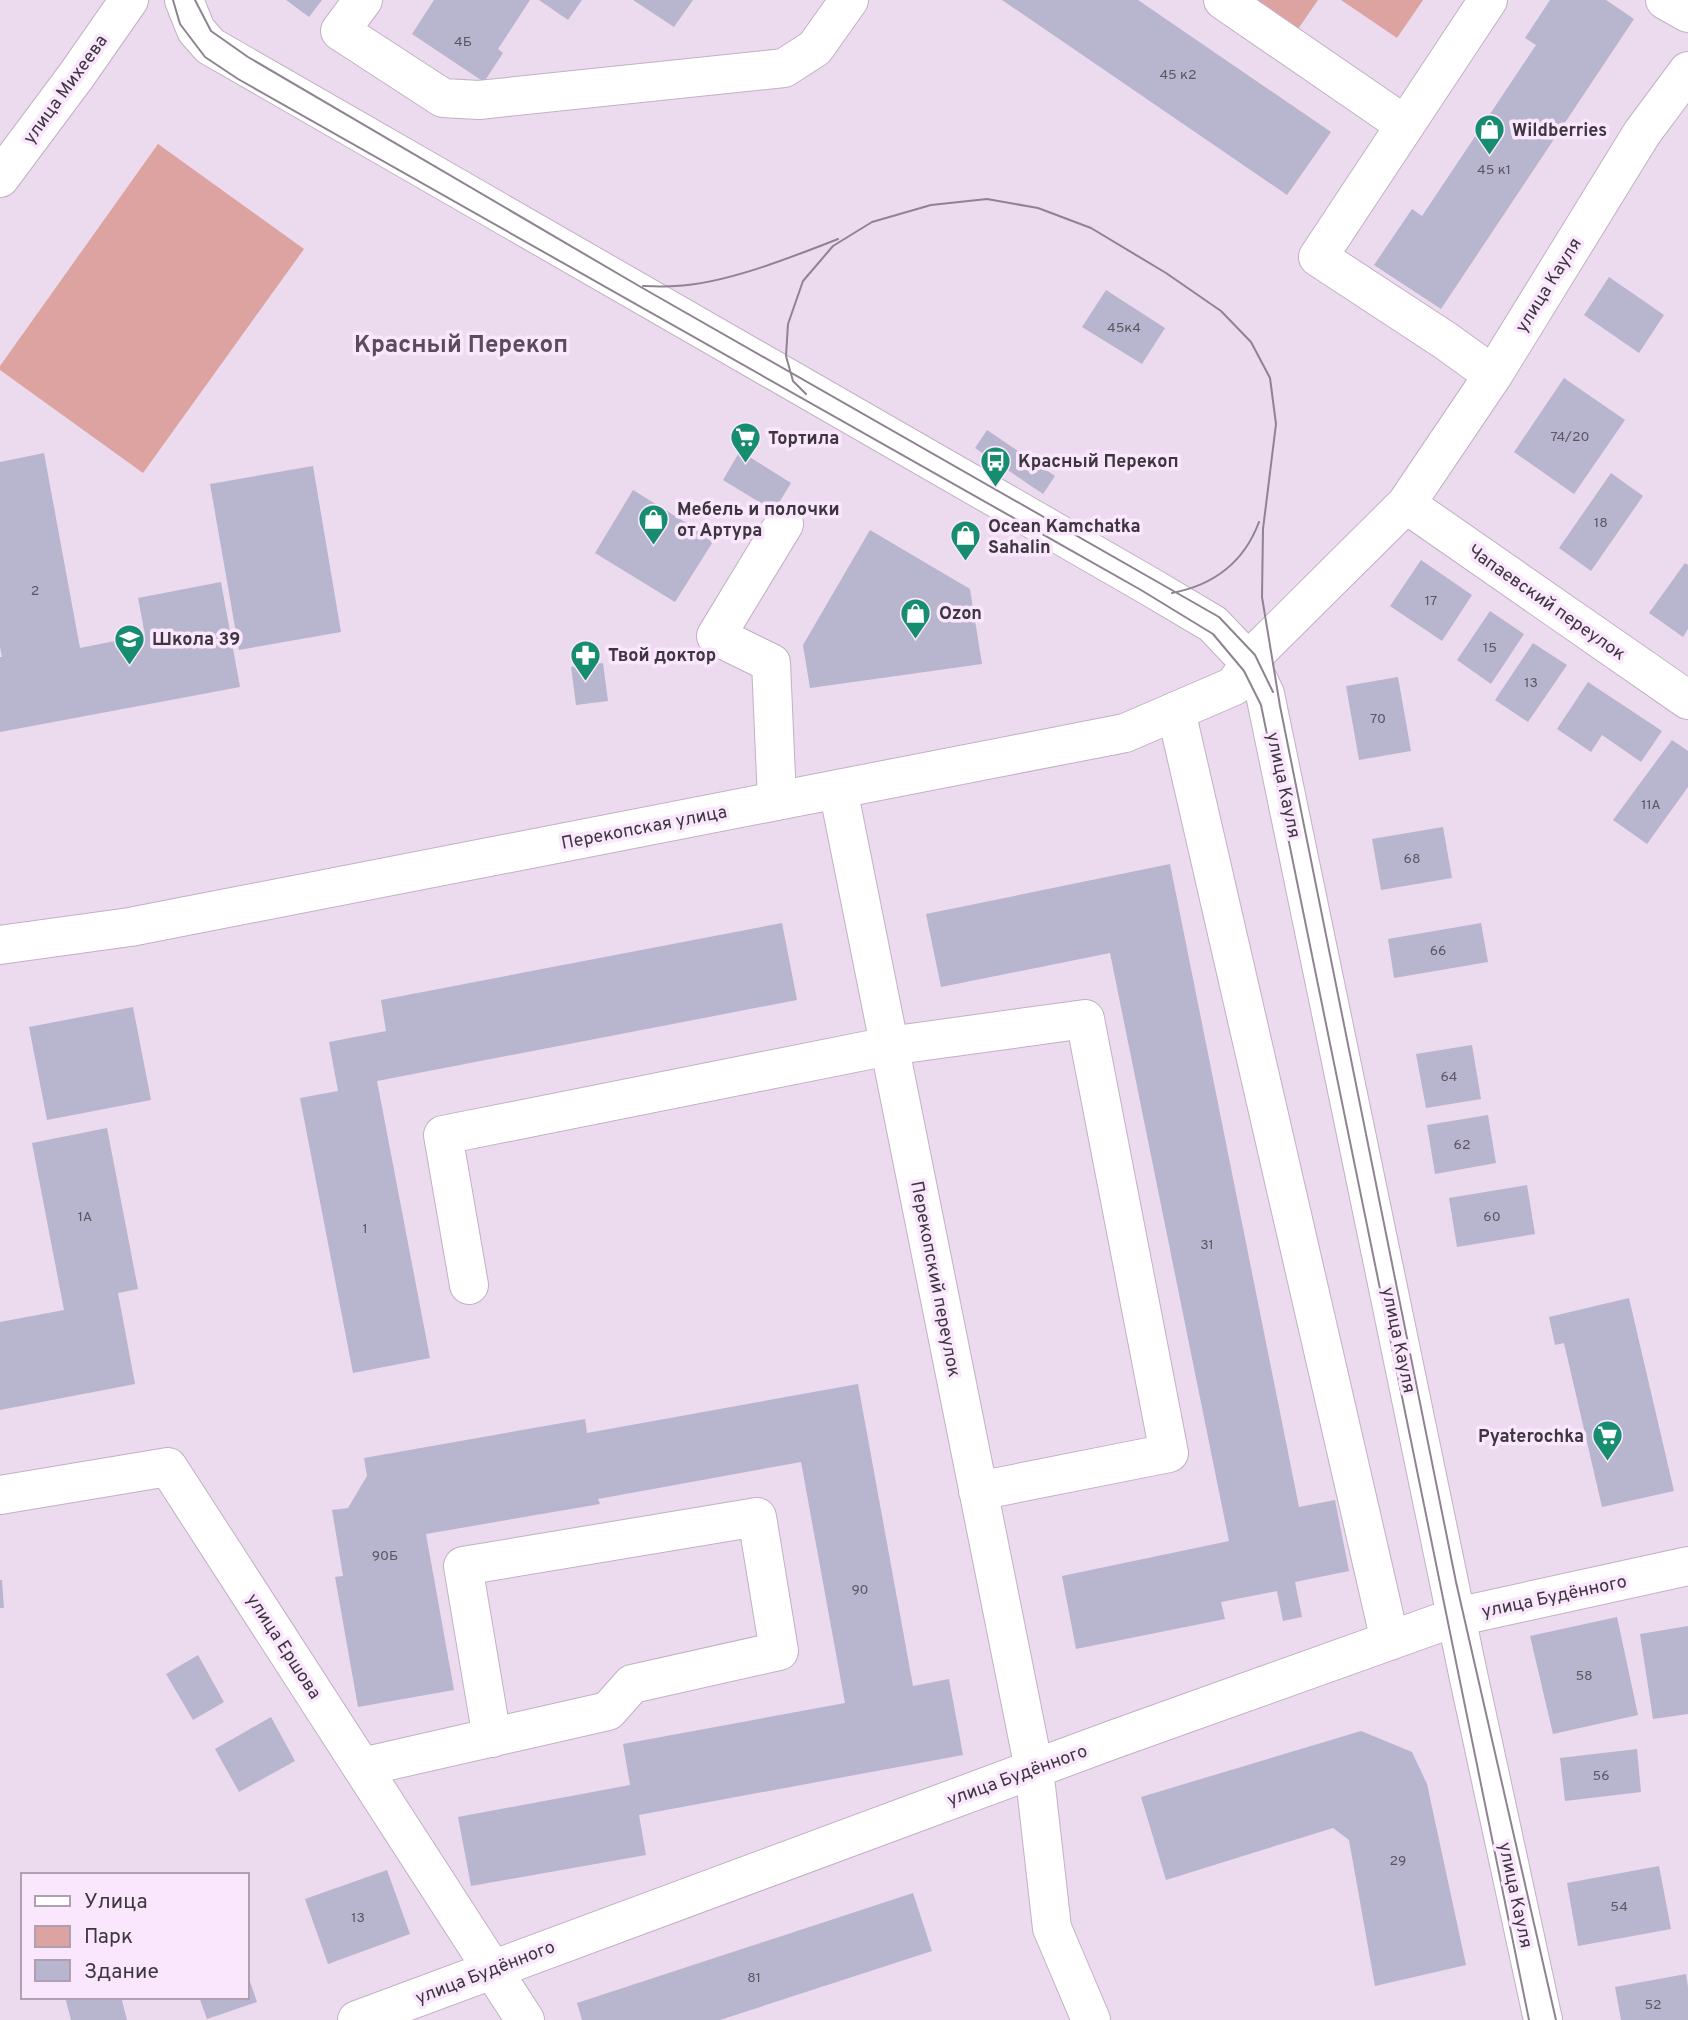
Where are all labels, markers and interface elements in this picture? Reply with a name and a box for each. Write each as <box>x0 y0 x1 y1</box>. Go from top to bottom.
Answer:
street label: улица Михеева <box>19 31 114 149</box>
house number: 4Б <box>454 34 472 51</box>
house number: 45 к2 <box>1159 67 1197 84</box>
shop icon: Wildberries <box>1472 113 1506 157</box>
place label: Wildberries <box>1512 120 1607 143</box>
house number: 45 к1 <box>1477 162 1511 179</box>
street label: улица Кауля <box>1511 234 1588 338</box>
house number: 45к4 <box>1107 320 1141 337</box>
district label: Красный Перекоп <box>354 331 568 361</box>
supermarket icon: Тортила <box>728 421 762 465</box>
place label: Тортила <box>768 428 839 451</box>
house number: 74/20 <box>1550 429 1590 446</box>
bus stop icon: Красный Перекоп <box>978 444 1012 488</box>
place label: Красный Перекоп <box>1018 451 1179 474</box>
place label: Мебель и полочки от Артура <box>677 499 840 543</box>
shop icon: Мебель и полочки от Артура <box>637 502 671 546</box>
house number: 18 <box>1594 515 1608 532</box>
place label: Ocean Kamchatka Sahalin <box>988 516 1141 560</box>
shop icon: Ocean Kamchatka Sahalin <box>948 519 982 563</box>
street label: Чапаевский переулок <box>1463 540 1629 666</box>
house number: 2 <box>31 583 39 600</box>
house number: 17 <box>1425 593 1437 610</box>
shop icon: Ozon <box>899 596 933 640</box>
place label: Ozon <box>939 603 982 626</box>
school or university icon: Школа 39 <box>112 622 146 666</box>
place label: Школа 39 <box>152 629 240 652</box>
pharmacy icon: Твой доктор <box>568 638 602 682</box>
house number: 15 <box>1483 640 1497 657</box>
place label: Твой доктор <box>608 645 716 668</box>
house number: 13 <box>1524 675 1538 692</box>
house number: 70 <box>1370 711 1386 728</box>
street label: улица Кауля <box>1260 730 1305 840</box>
house number: 11А <box>1641 797 1661 814</box>
street label: Перекопская улица <box>560 801 729 856</box>
house number: 68 <box>1404 851 1420 868</box>
house number: 66 <box>1430 943 1446 960</box>
house number: 64 <box>1440 1069 1458 1086</box>
house number: 62 <box>1454 1137 1470 1154</box>
street label: Перекопский переулок <box>904 1179 965 1379</box>
house number: 1А <box>78 1209 92 1226</box>
house number: 60 <box>1483 1209 1501 1226</box>
house number: 1 <box>362 1221 368 1238</box>
house number: 31 <box>1200 1237 1214 1254</box>
street label: улица Кауля <box>1375 1285 1420 1395</box>
supermarket icon: Pyaterochka <box>1590 1419 1624 1463</box>
place label: Pyaterochka <box>1478 1426 1584 1449</box>
house number: 90Б <box>372 1548 398 1565</box>
street label: улица Будённого <box>1480 1571 1629 1624</box>
house number: 90 <box>851 1582 869 1599</box>
street label: улица Ершова <box>240 1590 325 1704</box>
house number: 58 <box>1575 1668 1593 1685</box>
street label: улица Будённого <box>944 1740 1091 1812</box>
house number: 56 <box>1592 1768 1610 1785</box>
street label: улица Кауля <box>1492 1840 1537 1950</box>
house number: 29 <box>1390 1853 1406 1870</box>
legend <box>21 1873 248 1999</box>
text: Улица <box>84 1889 148 1916</box>
house number: 54 <box>1610 1899 1628 1916</box>
house number: 13 <box>351 1910 365 1927</box>
text: Парк <box>84 1924 133 1951</box>
street label: улица Будённого <box>412 1936 559 2011</box>
text: Здание <box>84 1959 159 1986</box>
house number: 81 <box>747 1970 761 1987</box>
house number: 52 <box>1644 1997 1662 2014</box>

